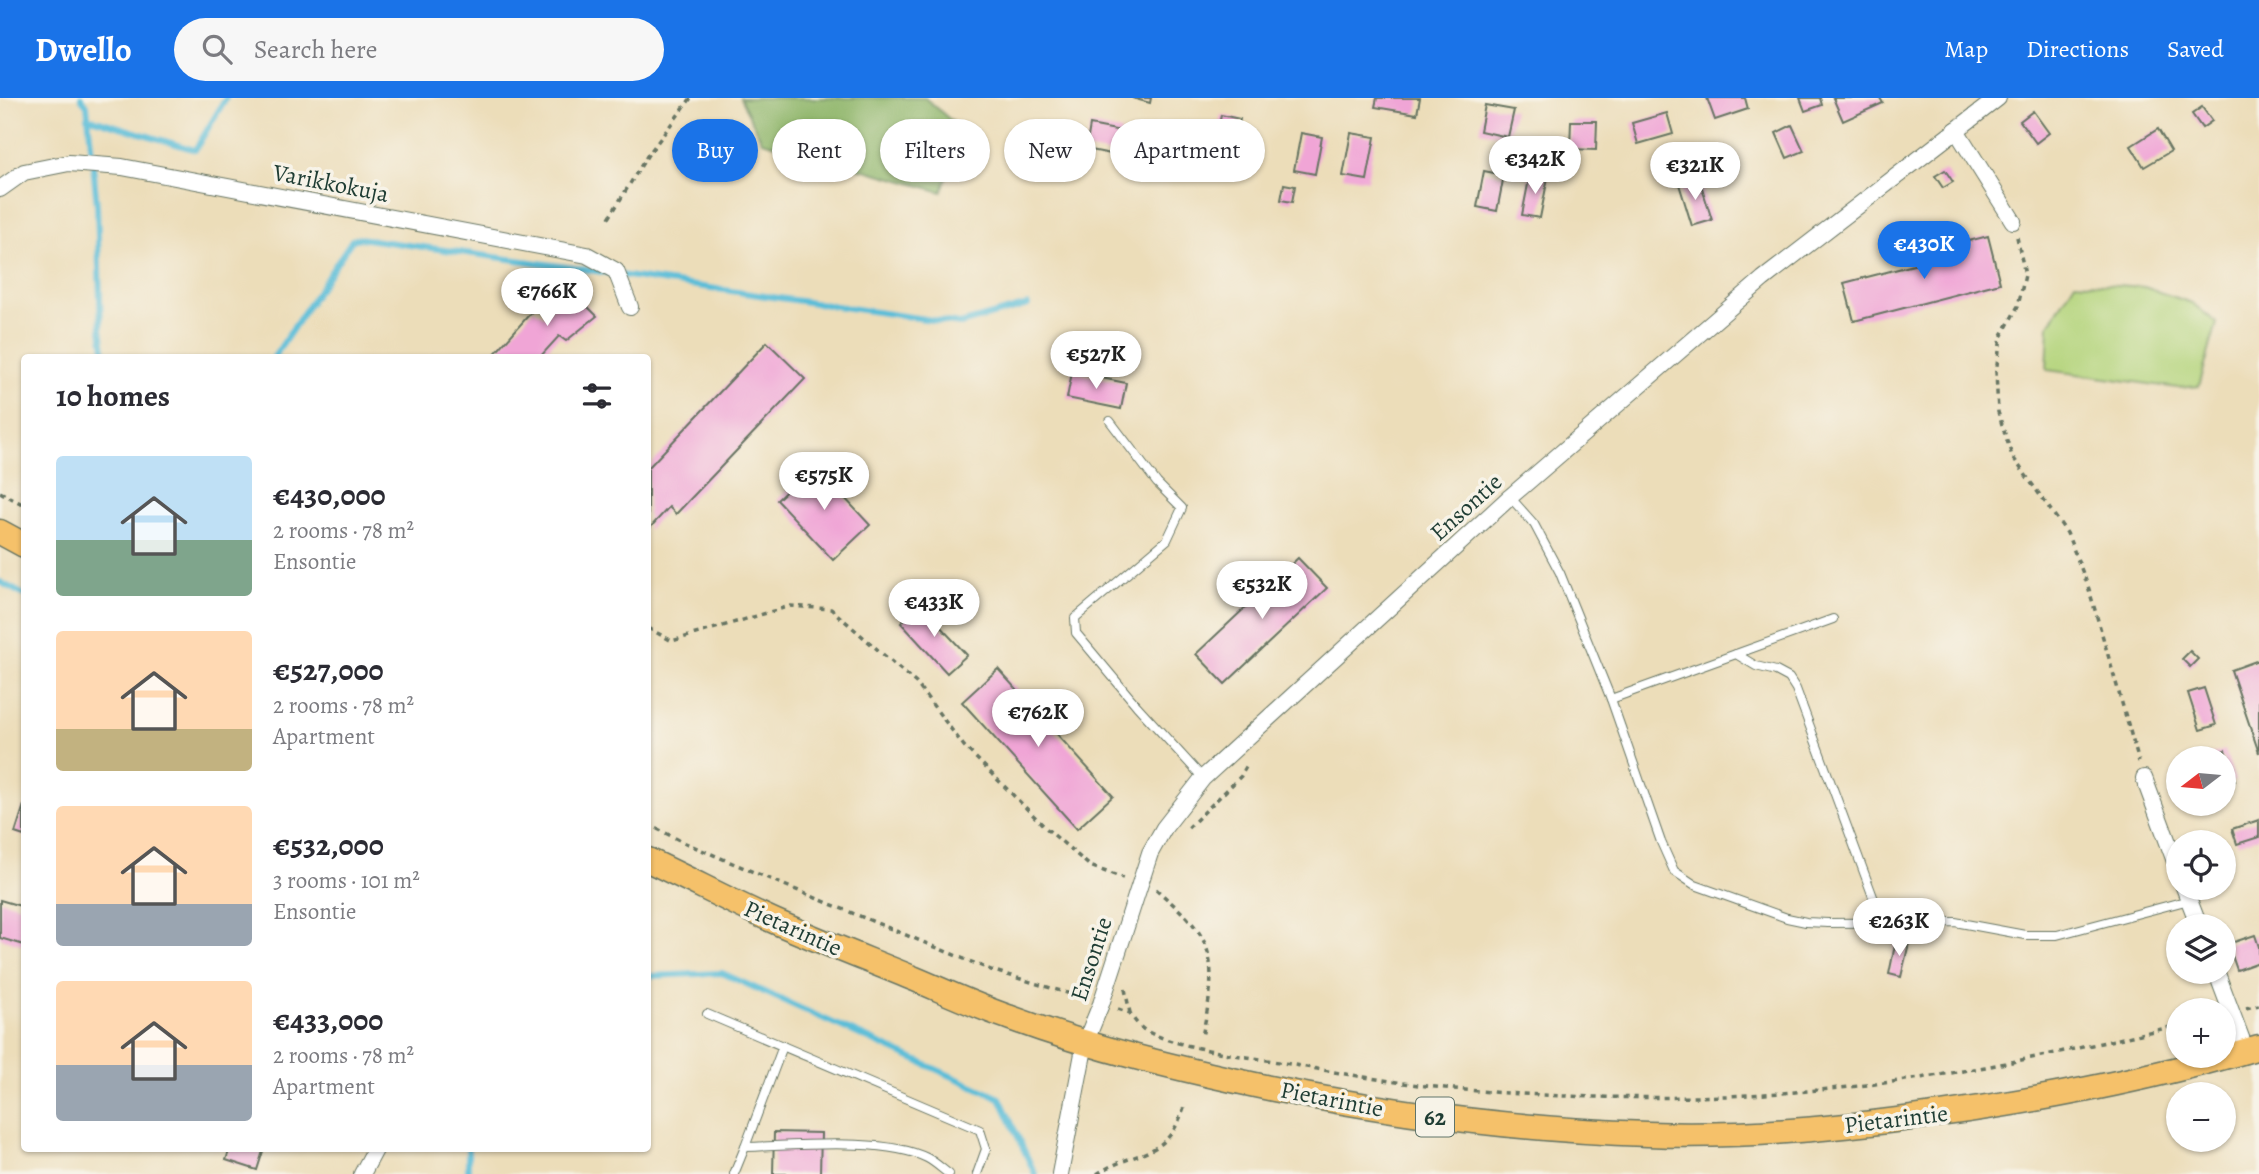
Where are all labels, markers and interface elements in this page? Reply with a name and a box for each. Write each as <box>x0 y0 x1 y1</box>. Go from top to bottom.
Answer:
search box <box>174 18 664 81</box>
text: Dwello <box>35 27 132 72</box>
icon: search <box>198 30 236 68</box>
text: Search here <box>254 32 377 67</box>
text: Map <box>1944 33 1988 65</box>
text: Directions <box>2026 33 2129 65</box>
text: Saved <box>2167 33 2224 65</box>
chip: Buy <box>672 119 758 182</box>
chip: Rent <box>772 119 866 182</box>
chip: Filters <box>880 119 990 182</box>
chip: New <box>1004 119 1096 182</box>
chip: Apartment <box>1110 119 1265 182</box>
pin: €342K <box>1486 136 1584 196</box>
pin: €321K <box>1646 142 1744 202</box>
text: €342K <box>1505 143 1565 174</box>
text: €321K <box>1666 149 1724 180</box>
street label: Varikkokuja <box>269 156 392 210</box>
pin: €430K <box>1875 222 1973 281</box>
text: €430K <box>1894 228 1954 259</box>
pin: €766K <box>498 268 596 328</box>
text: €766K <box>517 275 577 306</box>
pin: €527K <box>1047 331 1145 391</box>
text: €527K <box>1066 338 1126 369</box>
text: 10 homes <box>56 376 170 416</box>
icon: filters <box>578 377 616 415</box>
pin: €575K <box>775 452 873 512</box>
text: €575K <box>795 459 853 490</box>
street label: Ensontie <box>1423 466 1509 548</box>
text: €430,000 <box>273 475 386 515</box>
icon: home <box>112 484 196 568</box>
text: 2 rooms · 78 m² <box>273 515 414 546</box>
text: Ensontie <box>273 546 356 577</box>
pin: €532K <box>1213 561 1311 621</box>
text: €532K <box>1232 568 1292 599</box>
pin: €433K <box>885 580 983 639</box>
text: €433K <box>905 586 963 617</box>
text: €527,000 <box>273 650 384 690</box>
icon: home <box>112 659 196 743</box>
text: 2 rooms · 78 m² <box>273 690 414 721</box>
pin: €762K <box>989 690 1087 749</box>
text: €762K <box>1008 696 1068 727</box>
text: Apartment <box>273 721 375 752</box>
north arrow <box>2166 746 2236 816</box>
map controls <box>2166 746 2236 1152</box>
text: €532,000 <box>273 825 384 865</box>
button: locate <box>2166 830 2236 900</box>
icon: home <box>112 834 196 918</box>
text: 3 rooms · 101 m² <box>273 865 420 896</box>
street label: Pietarintie <box>739 892 847 964</box>
text: Ensontie <box>273 896 356 927</box>
pin: €263K <box>1850 898 1948 958</box>
text: €263K <box>1869 905 1929 936</box>
street label: Ensontie <box>1062 913 1120 1005</box>
button: layers <box>2166 914 2236 984</box>
button: + <box>2166 998 2236 1068</box>
text: €433,000 <box>273 1000 383 1040</box>
icon: home <box>112 1009 196 1093</box>
text: 2 rooms · 78 m² <box>273 1040 414 1071</box>
text: Apartment <box>273 1071 375 1102</box>
street label: Pietarintie <box>1278 1073 1386 1125</box>
button: − <box>2166 1082 2236 1152</box>
street label: Pietarintie <box>1842 1097 1950 1141</box>
road number: 62 <box>1416 1098 1454 1136</box>

